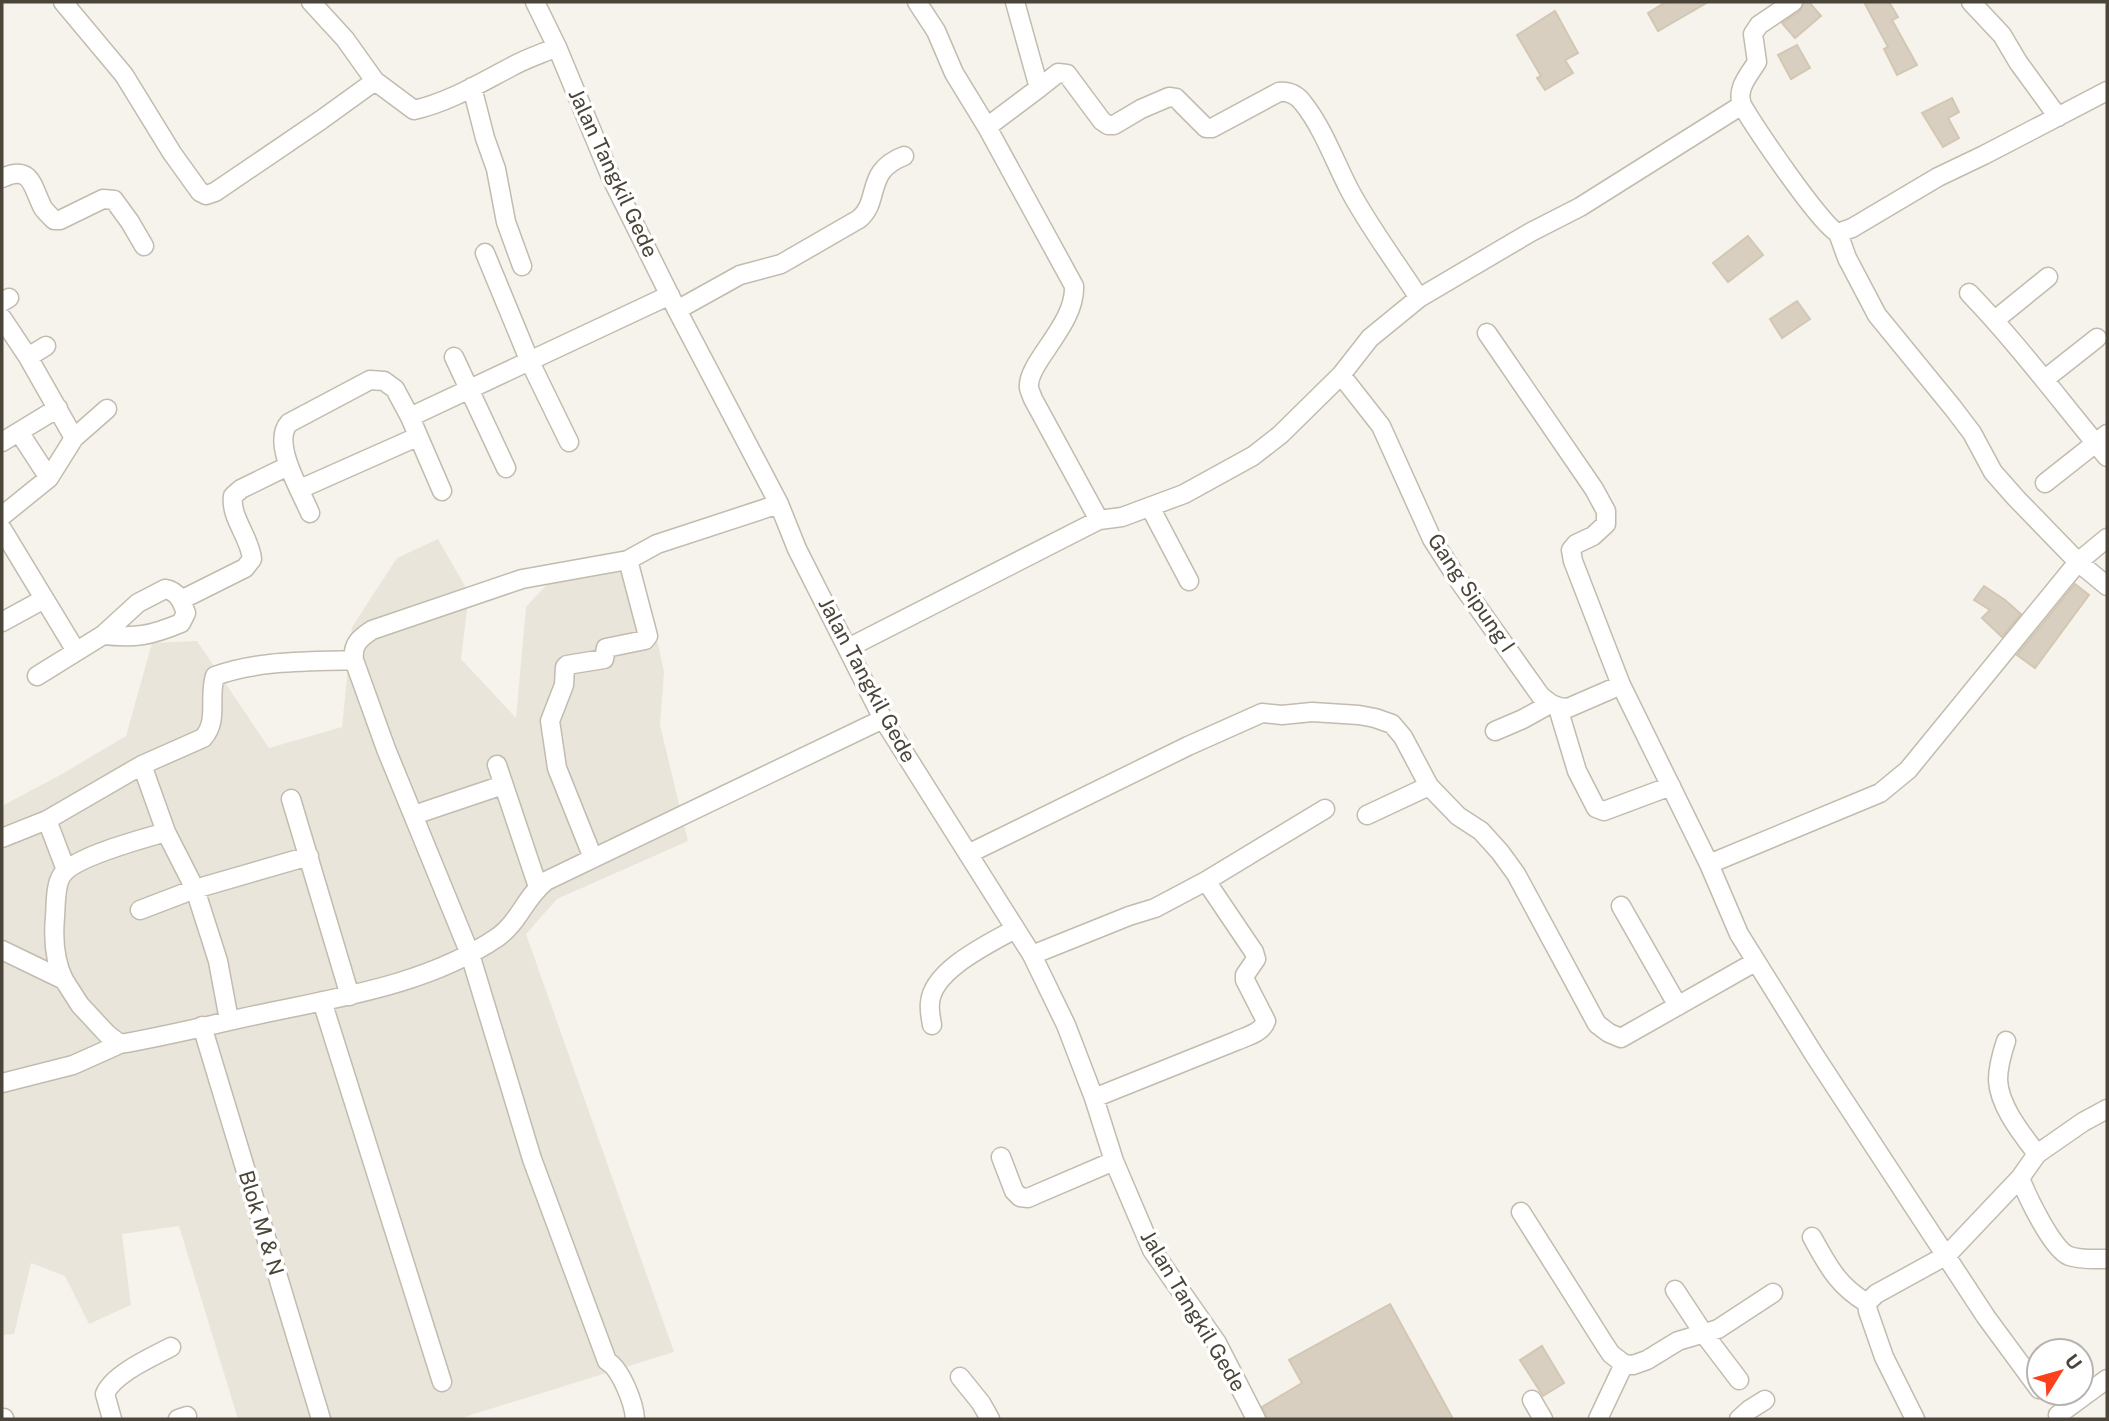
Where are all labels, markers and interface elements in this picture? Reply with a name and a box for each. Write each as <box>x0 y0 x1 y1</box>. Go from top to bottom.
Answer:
street label: Jalan Tangkil Gede <box>563 84 663 261</box>
street label: Gang Sipung I <box>1423 529 1520 657</box>
street label: Jalan Tangkil Gede <box>813 593 921 767</box>
street label: Blok M & N <box>234 1167 289 1278</box>
street label: Jalan Tangkil Gede <box>1136 1226 1251 1396</box>
north arrow <box>2025 1337 2095 1407</box>
text: U <box>2061 1350 2087 1374</box>

